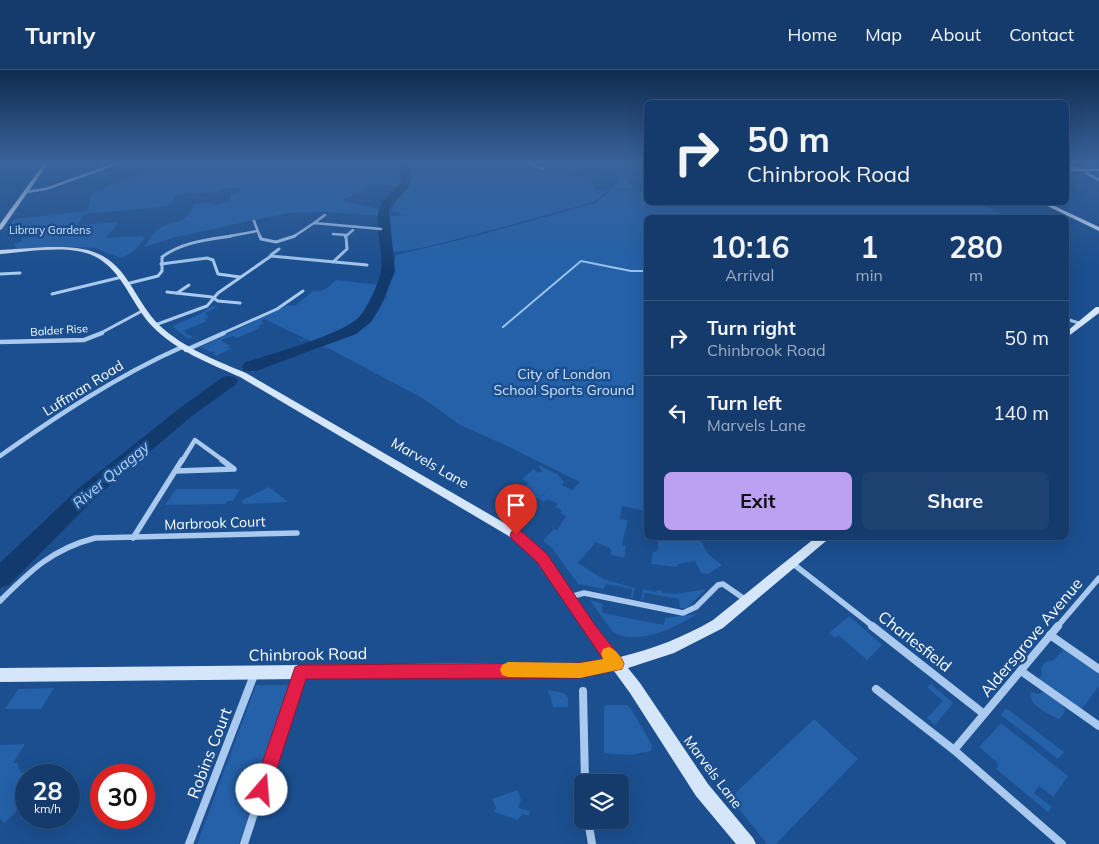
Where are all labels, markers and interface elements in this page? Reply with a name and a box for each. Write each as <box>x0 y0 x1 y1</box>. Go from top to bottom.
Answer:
text: Turnly <box>25 20 96 50</box>
text: Home <box>787 23 837 46</box>
text: Map <box>865 23 902 46</box>
text: About <box>930 23 981 46</box>
text: Contact <box>1009 23 1074 46</box>
text: 50 m <box>747 117 830 161</box>
icon: right <box>664 120 729 185</box>
text: Chinbrook Road <box>747 160 910 188</box>
park label: Library Gardens <box>9 223 91 237</box>
text: 10:16 <box>710 228 790 266</box>
text: 1 <box>860 228 878 266</box>
text: 280 <box>949 228 1003 266</box>
text: Arrival <box>725 265 774 285</box>
text: min <box>856 265 883 285</box>
text: m <box>969 265 983 285</box>
text: Turn right <box>707 316 796 340</box>
street label: Balder Rise <box>30 321 88 339</box>
icon: right <box>664 324 692 352</box>
text: 50 m <box>1005 326 1049 350</box>
text: Chinbrook Road <box>707 340 826 360</box>
street label: Luffman Road <box>39 356 127 420</box>
park label: City of London School Sports Ground <box>494 365 634 399</box>
text: Turn left <box>707 391 782 415</box>
icon: left <box>664 399 692 427</box>
text: 140 m <box>993 401 1049 425</box>
text: Marvels Lane <box>707 415 806 435</box>
street label: Marvels Lane <box>388 434 472 492</box>
water label: River Quaggy <box>68 436 154 512</box>
button: Exit <box>664 472 852 530</box>
button: Share <box>862 472 1049 530</box>
pin <box>495 484 537 535</box>
icon: arrive <box>502 491 530 519</box>
street label: Marbrook Court <box>164 512 266 534</box>
street label: Aldersgrove Avenue <box>975 574 1087 700</box>
street label: Charlesfield <box>874 606 956 676</box>
street label: Chinbrook Road <box>248 643 368 665</box>
street label: Robins Court <box>183 704 236 801</box>
street label: Marvels Lane <box>680 732 746 812</box>
position arrow <box>235 763 287 815</box>
speed limit sign: 30 <box>90 764 155 829</box>
map controls <box>574 774 629 829</box>
button: layers <box>574 774 629 829</box>
text: 28 <box>32 775 63 806</box>
text: km/h <box>34 801 61 816</box>

